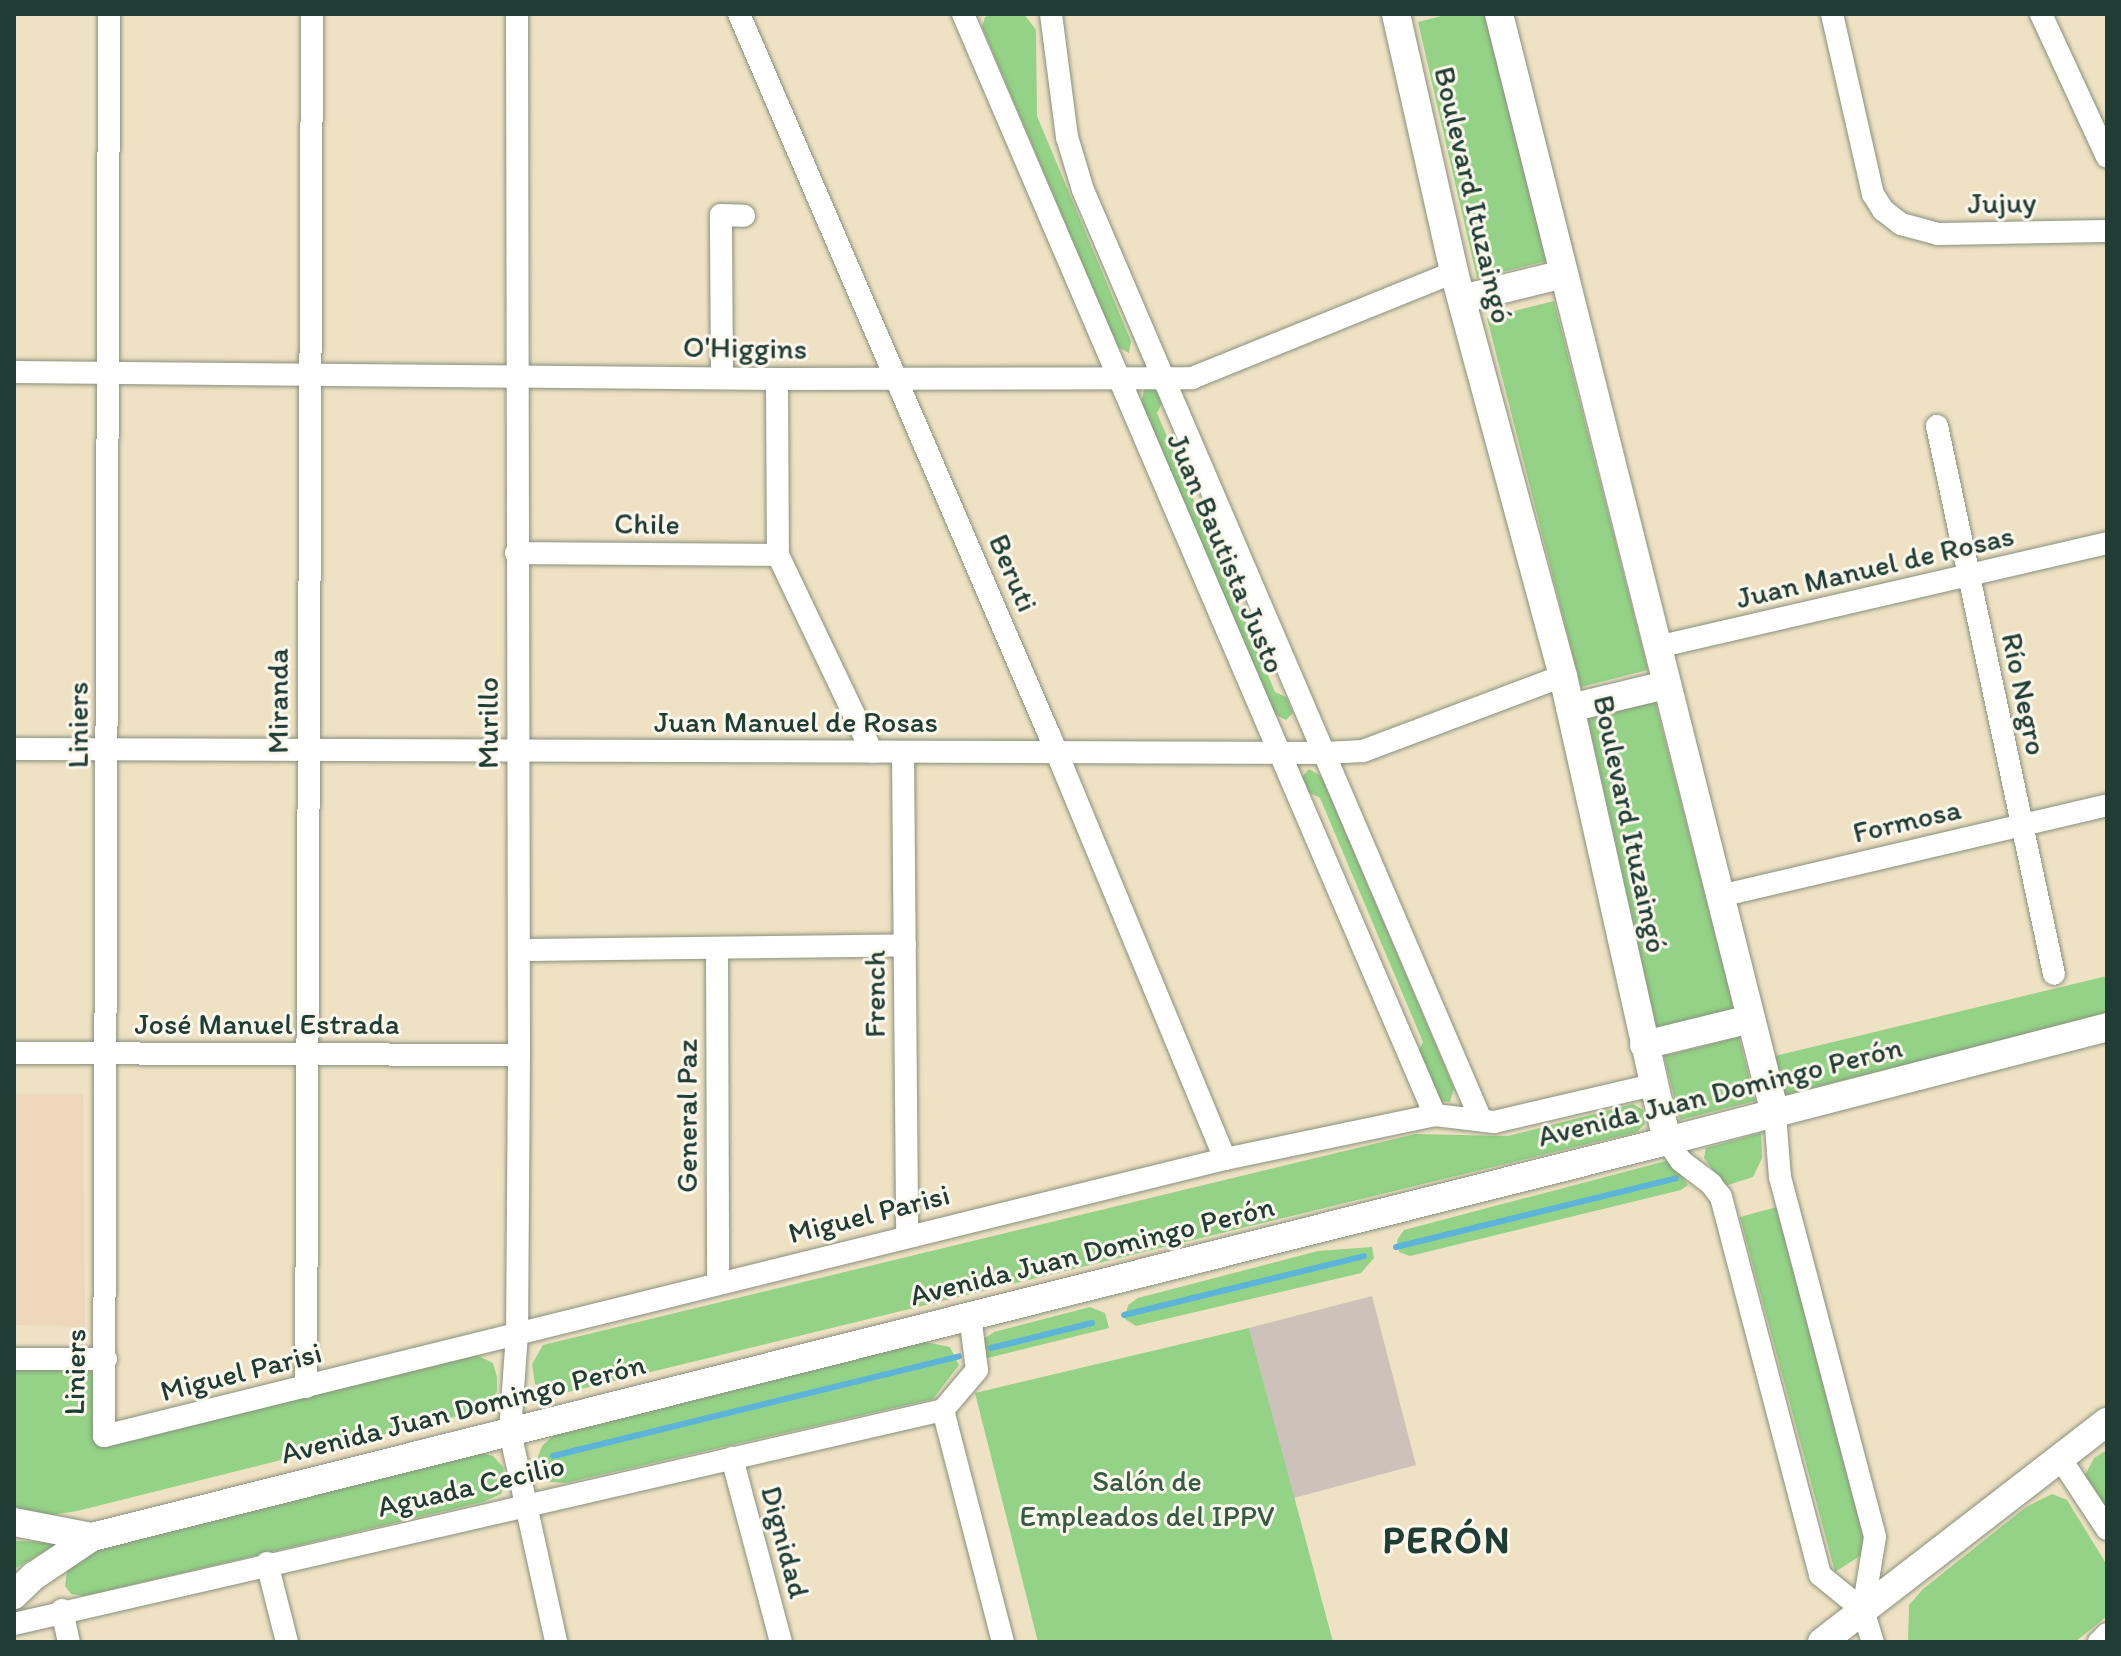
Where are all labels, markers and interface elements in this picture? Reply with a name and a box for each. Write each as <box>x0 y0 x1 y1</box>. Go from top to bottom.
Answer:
street label: Boulevard Ituzaingó <box>1426 63 1520 327</box>
street label: Jujuy <box>1967 184 2037 222</box>
street label: O'Higgins <box>682 329 808 367</box>
street label: Juan Bautista Justo <box>1159 427 1293 679</box>
street label: Chile <box>614 505 680 543</box>
street label: Juan Manuel de Rosas <box>1733 518 2017 616</box>
street label: Beruti <box>981 529 1045 617</box>
street label: Río Negro <box>1993 629 2055 759</box>
street label: Miranda <box>260 648 296 754</box>
street label: Murillo <box>470 677 506 769</box>
street label: Liniers <box>60 682 96 768</box>
street label: Boulevard Ituzaingó <box>1585 692 1675 956</box>
street label: Juan Manuel de Rosas <box>654 704 938 740</box>
street label: Formosa <box>1849 791 1965 851</box>
street label: French <box>857 950 893 1038</box>
street label: José Manuel Estrada <box>134 1006 400 1042</box>
street label: Avenida Juan Domingo Perón <box>1534 1029 1906 1155</box>
street label: General Paz <box>669 1039 705 1193</box>
street label: Miguel Parisi <box>785 1177 953 1251</box>
street label: Avenida Juan Domingo Perón <box>906 1188 1278 1314</box>
street label: Liniers <box>56 1328 94 1416</box>
street label: Miguel Parisi <box>157 1335 325 1409</box>
street label: Avenida Juan Domingo Perón <box>277 1346 649 1472</box>
street label: Aguada Cecilio <box>374 1447 568 1525</box>
park label: Salón de Empleados del IPPV <box>1019 1463 1275 1534</box>
street label: Dignidad <box>753 1482 817 1602</box>
district label: PERÓN <box>1382 1518 1512 1564</box>

